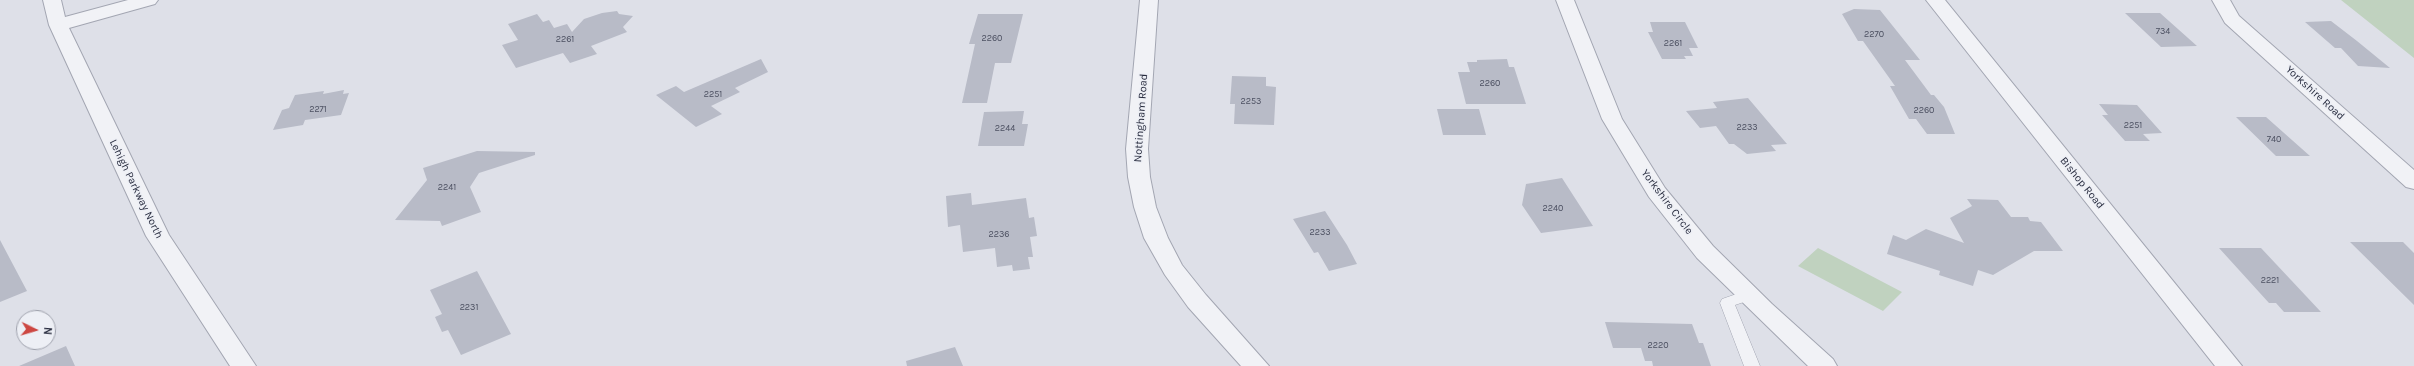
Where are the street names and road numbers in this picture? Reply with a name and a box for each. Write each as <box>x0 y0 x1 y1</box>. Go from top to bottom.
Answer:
street label: Yorkshire Road <box>2283 63 2347 123</box>
street label: Nottingham Road <box>1131 73 1151 163</box>
street label: Lehigh Parkway North <box>106 137 166 241</box>
street label: Bishop Road <box>2057 154 2107 212</box>
street label: Yorkshire Circle <box>1638 167 1696 237</box>

